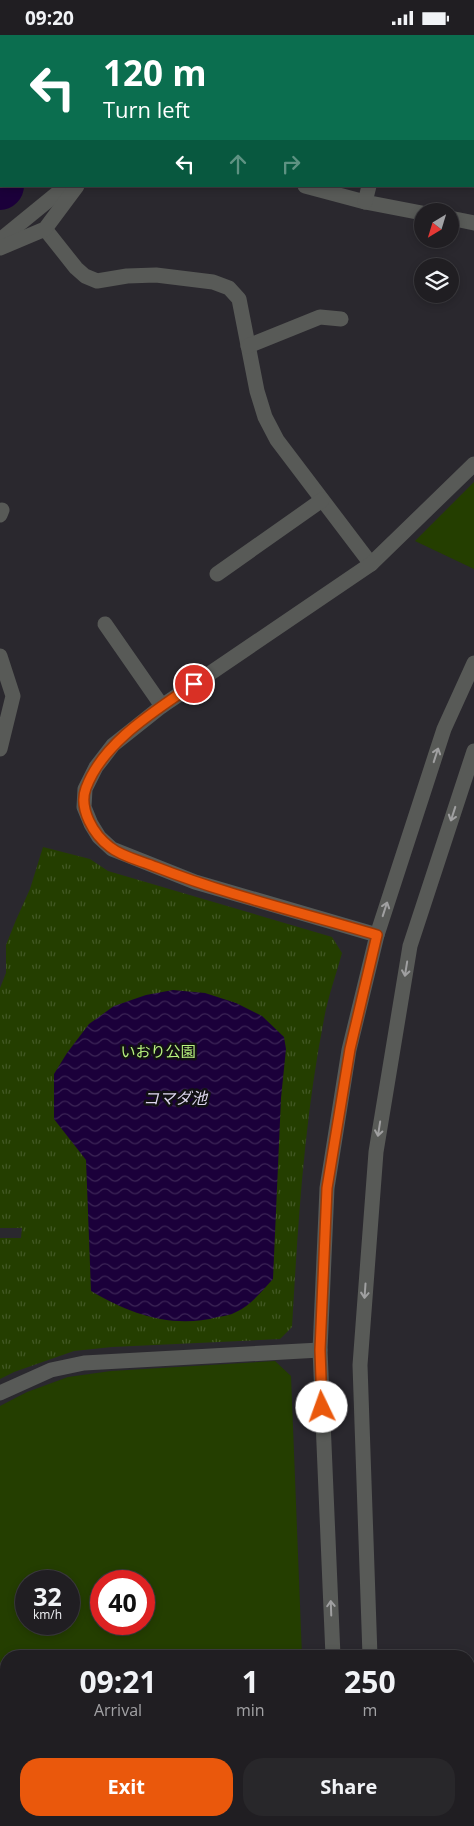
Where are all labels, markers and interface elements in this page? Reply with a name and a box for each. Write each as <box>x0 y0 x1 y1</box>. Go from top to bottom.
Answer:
text: 09:20 <box>25 5 74 31</box>
text: 120 m <box>103 49 207 96</box>
icon: left <box>20 55 85 120</box>
text: Turn left <box>103 94 190 124</box>
icon: left <box>171 150 199 178</box>
icon: ahead <box>224 150 252 178</box>
icon: right <box>277 150 305 178</box>
north arrow <box>414 203 459 247</box>
map controls <box>414 203 459 303</box>
button: layers <box>414 258 459 303</box>
pin <box>173 663 215 705</box>
icon: arrive <box>180 670 208 698</box>
one-way arrow <box>432 748 441 763</box>
one-way arrow <box>448 806 458 822</box>
one-way arrow <box>381 902 391 918</box>
one-way arrow <box>401 961 411 977</box>
park label: いおり公園 <box>120 1041 196 1061</box>
water label: コマダ池 <box>143 1087 209 1109</box>
one-way arrow <box>374 1121 384 1137</box>
one-way arrow <box>361 1283 370 1299</box>
position arrow <box>295 1380 347 1432</box>
speed limit sign: 40 <box>90 1570 155 1635</box>
text: 32 <box>33 1579 62 1613</box>
one-way arrow <box>326 1600 336 1616</box>
text: km/h <box>33 1606 62 1623</box>
text: 09:21 <box>79 1661 157 1702</box>
text: 1 <box>242 1661 259 1702</box>
text: 250 <box>344 1661 396 1702</box>
text: Arrival <box>94 1699 142 1721</box>
text: min <box>236 1699 265 1721</box>
text: m <box>362 1699 377 1721</box>
button: Exit <box>20 1758 233 1816</box>
button: Share <box>243 1758 455 1816</box>

